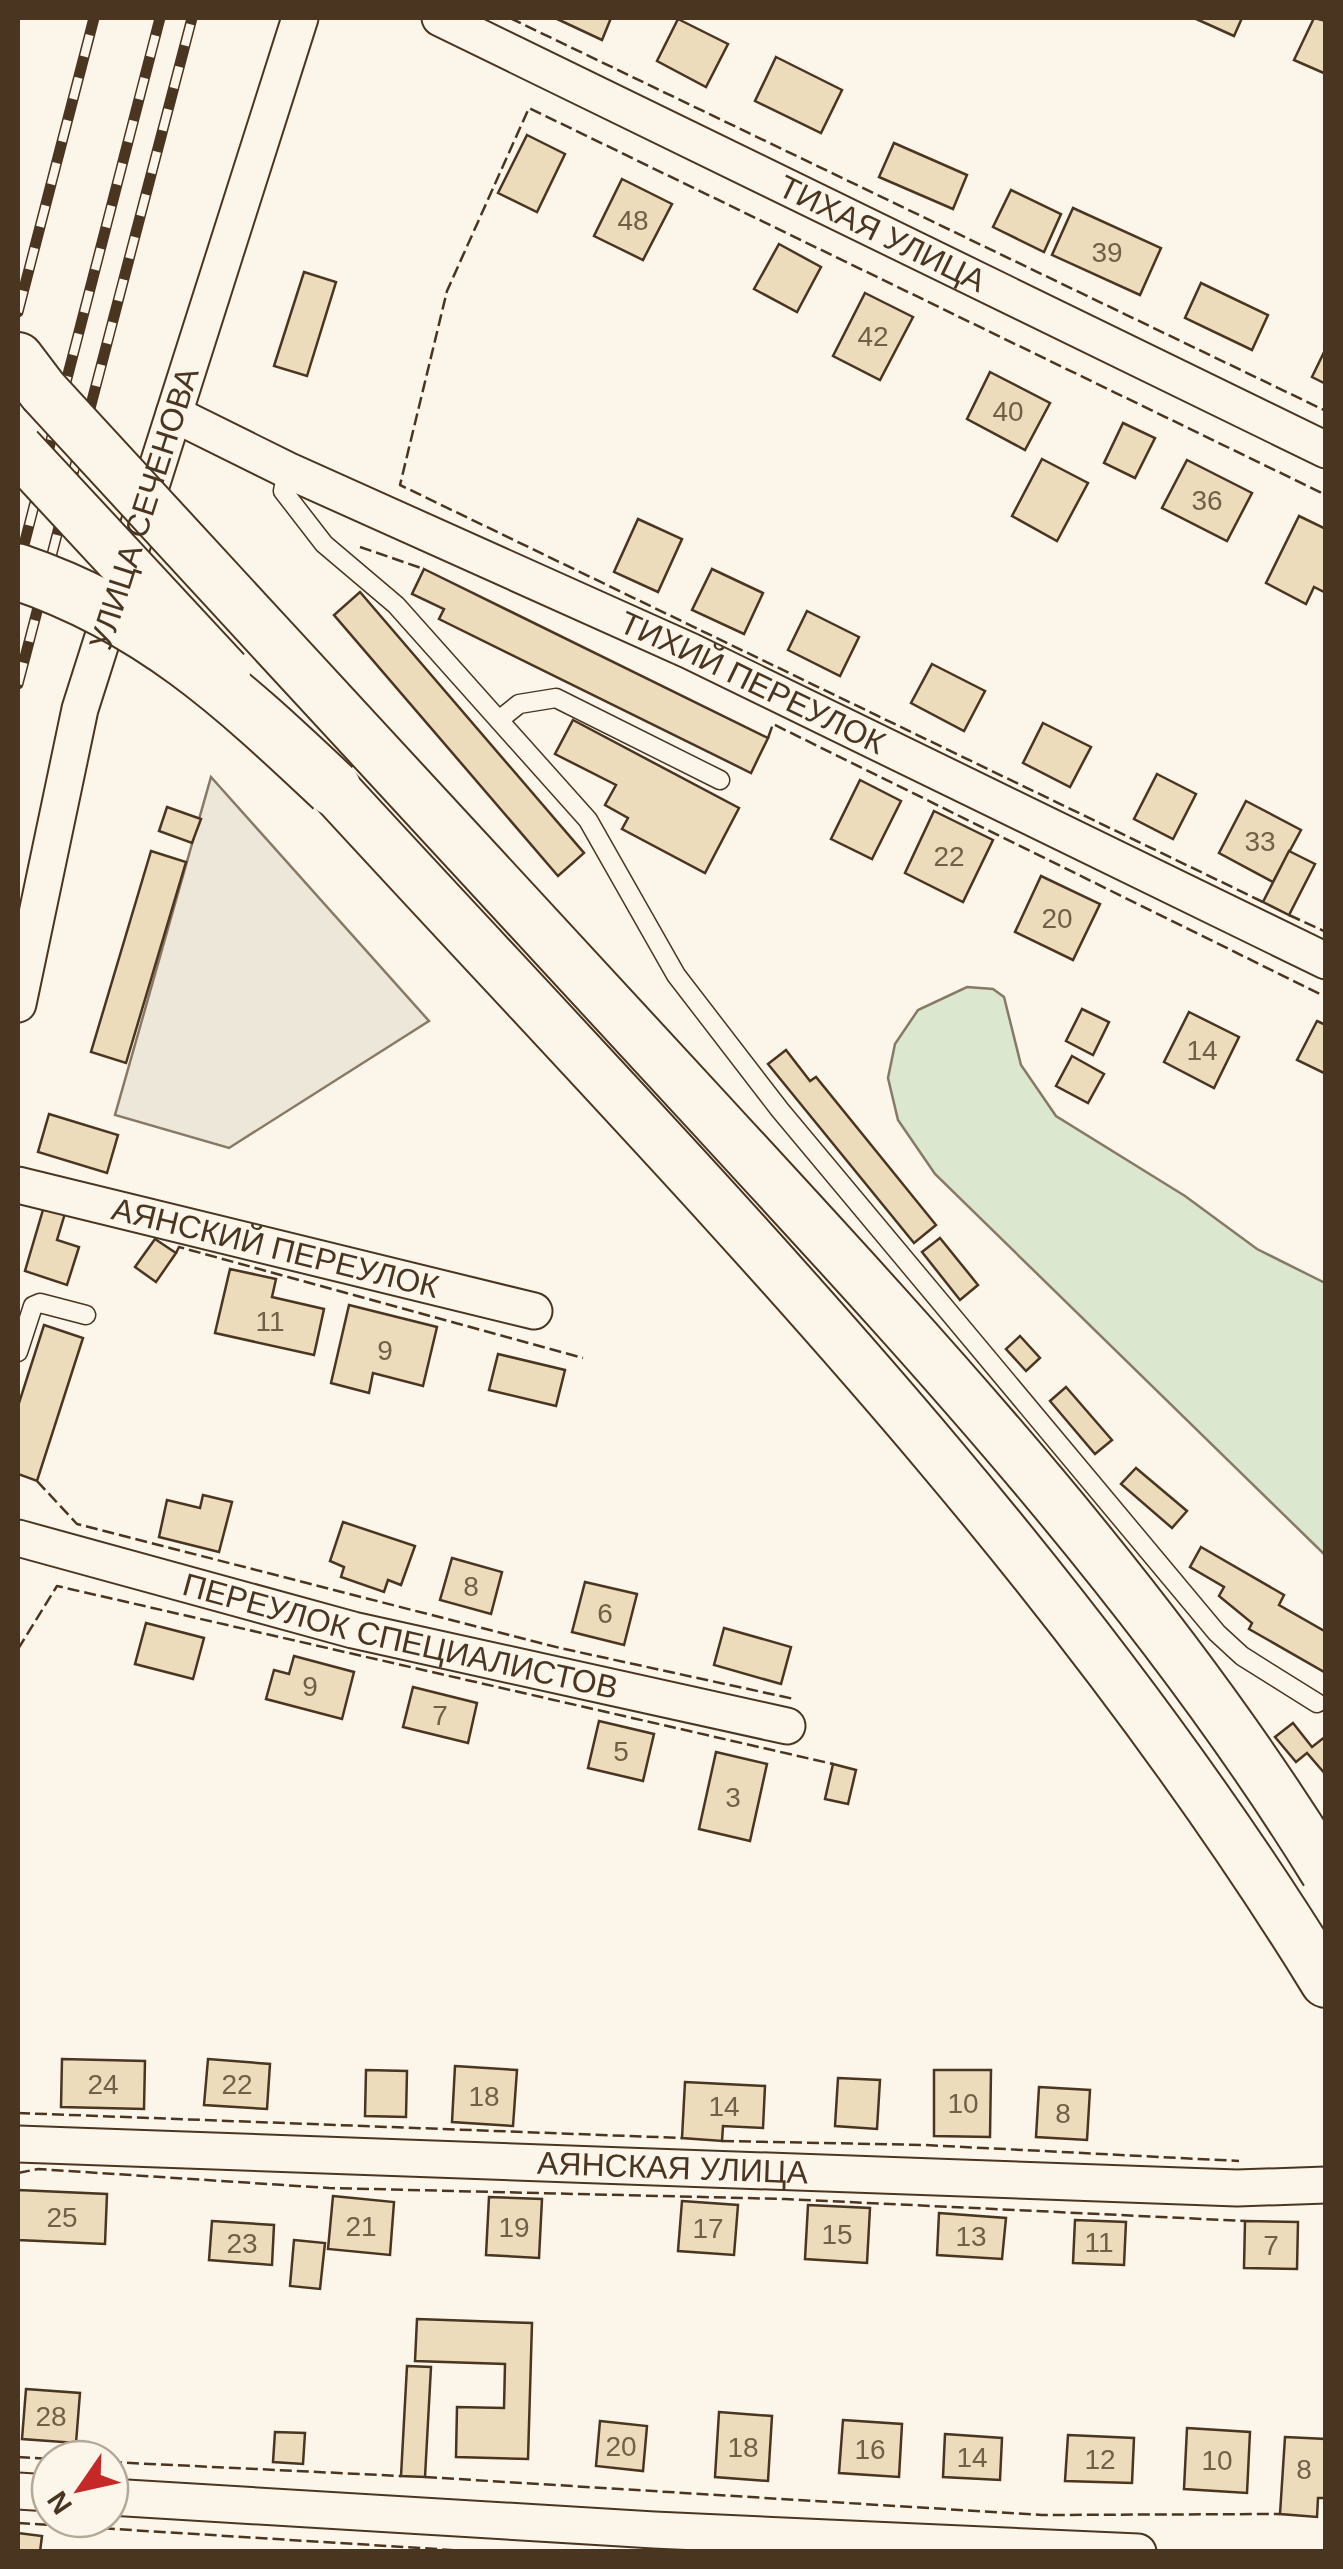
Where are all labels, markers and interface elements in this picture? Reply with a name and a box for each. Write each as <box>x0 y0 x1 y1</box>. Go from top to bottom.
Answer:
street label: ТИХАЯ УЛИЦА <box>773 168 992 300</box>
house number: 48 <box>617 205 649 236</box>
house number: 39 <box>1091 237 1123 268</box>
house number: 42 <box>857 321 889 352</box>
street label: УЛИЦА СЕЧЕНОВА <box>82 362 206 654</box>
house number: 40 <box>992 396 1024 427</box>
house number: 36 <box>1191 485 1223 516</box>
street label: ТИХИЙ ПЕРЕУЛОК <box>614 604 891 761</box>
house number: 33 <box>1244 826 1276 857</box>
house number: 22 <box>933 841 965 872</box>
house number: 20 <box>1041 903 1073 934</box>
house number: 14 <box>1186 1035 1218 1066</box>
street label: АЯНСКИЙ ПЕРЕУЛОК <box>108 1191 443 1305</box>
house number: 11 <box>255 1306 285 1337</box>
house number: 9 <box>377 1335 393 1366</box>
street label: ПЕРЕУЛОК СПЕЦИАЛИСТОВ <box>179 1566 621 1706</box>
house number: 8 <box>463 1571 479 1602</box>
house number: 6 <box>597 1598 613 1629</box>
house number: 9 <box>302 1671 318 1702</box>
house number: 7 <box>432 1700 448 1731</box>
house number: 5 <box>613 1736 629 1767</box>
house number: 3 <box>725 1782 741 1813</box>
house number: 24 <box>87 2069 119 2100</box>
house number: 22 <box>221 2069 253 2100</box>
house number: 18 <box>468 2081 500 2112</box>
house number: 10 <box>947 2088 979 2119</box>
house number: 14 <box>708 2091 740 2122</box>
house number: 8 <box>1055 2098 1071 2129</box>
street label: АЯНСКАЯ УЛИЦА <box>537 2145 809 2191</box>
house number: 25 <box>46 2202 78 2233</box>
house number: 21 <box>345 2211 377 2242</box>
house number: 19 <box>498 2212 530 2243</box>
house number: 17 <box>692 2213 724 2244</box>
house number: 15 <box>821 2219 853 2250</box>
house number: 13 <box>955 2221 987 2252</box>
house number: 11 <box>1084 2227 1114 2258</box>
house number: 23 <box>226 2228 258 2259</box>
house number: 7 <box>1263 2230 1279 2261</box>
house number: 28 <box>35 2401 67 2432</box>
house number: 20 <box>605 2431 637 2462</box>
house number: 18 <box>727 2432 759 2463</box>
house number: 16 <box>854 2434 886 2465</box>
north arrow <box>30 2439 130 2539</box>
house number: 14 <box>956 2442 988 2473</box>
house number: 12 <box>1084 2444 1116 2475</box>
house number: 10 <box>1201 2445 1233 2476</box>
house number: 8 <box>1296 2454 1312 2485</box>
text: N <box>41 2486 78 2520</box>

